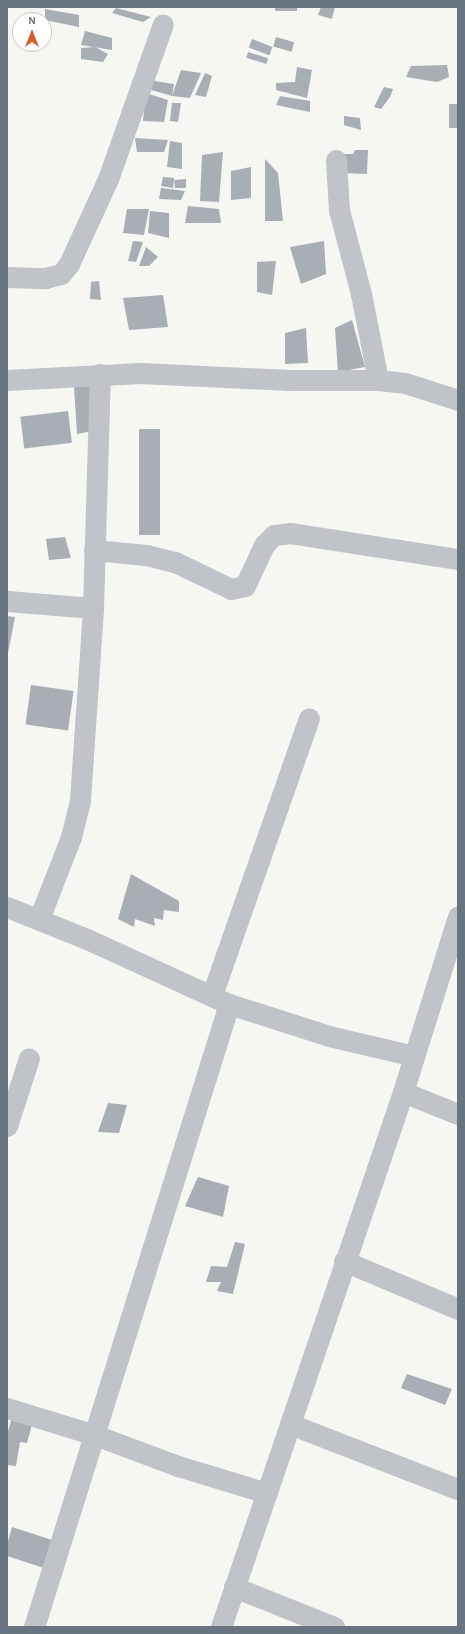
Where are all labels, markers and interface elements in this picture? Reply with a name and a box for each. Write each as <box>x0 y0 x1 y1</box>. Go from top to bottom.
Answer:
north arrow <box>12 12 52 52</box>
text: N <box>28 15 36 26</box>

